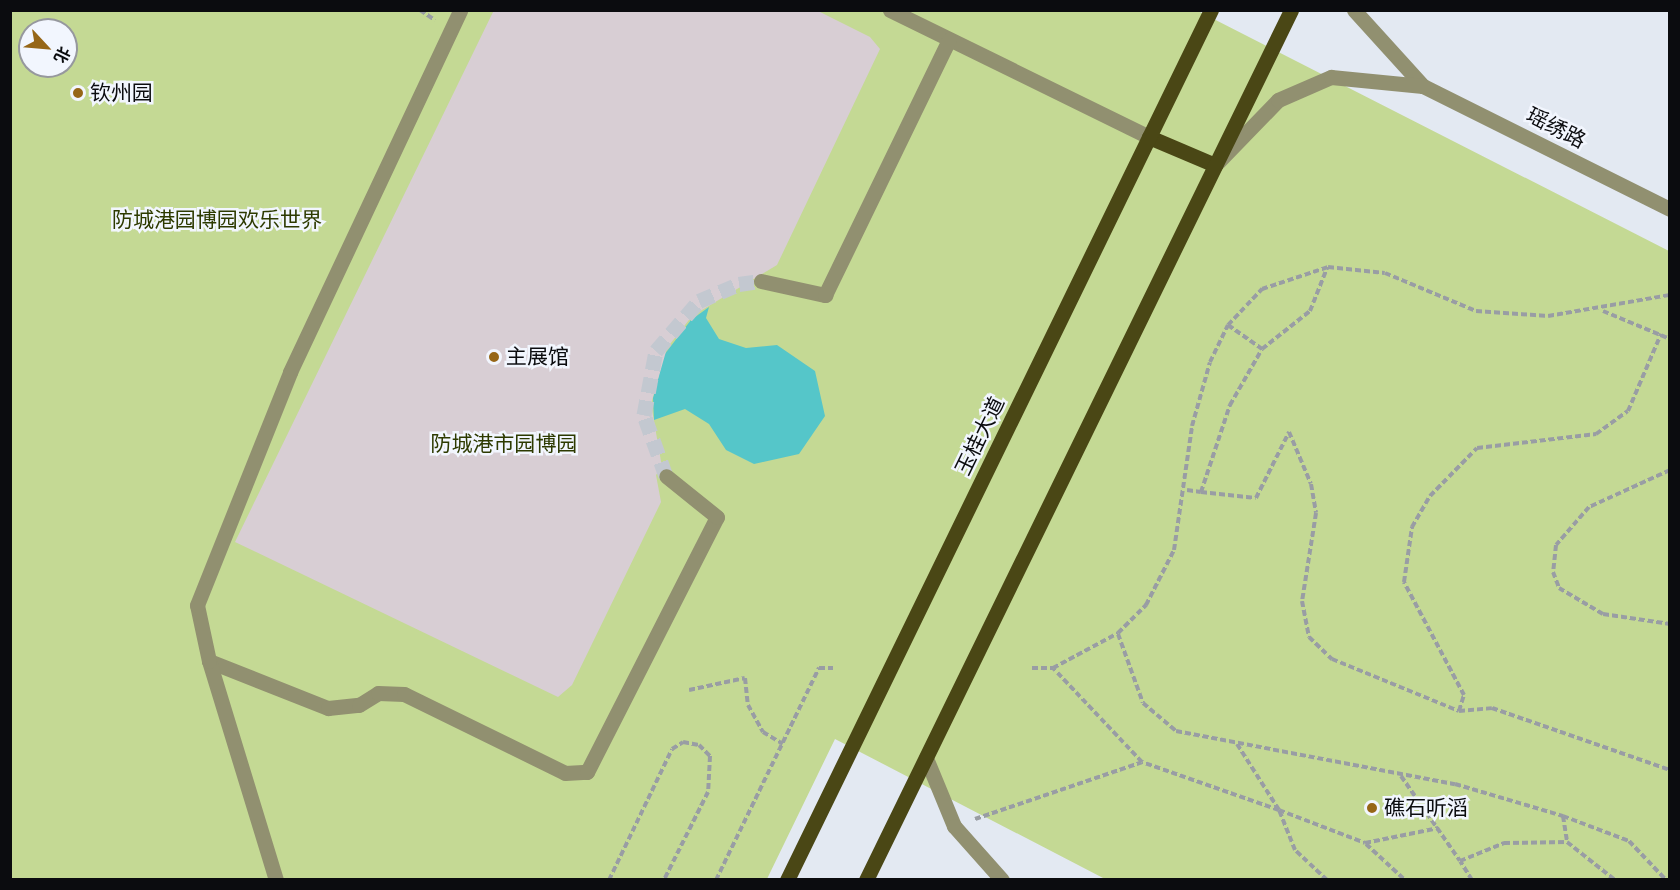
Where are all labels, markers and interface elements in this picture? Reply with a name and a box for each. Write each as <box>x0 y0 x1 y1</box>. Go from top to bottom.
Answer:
north arrow <box>18 18 78 78</box>
text: 北 <box>50 43 75 67</box>
place label: 钦州园 <box>90 80 153 106</box>
marker: 钦州园 <box>71 86 85 100</box>
street label: 瑶绣路 <box>1522 102 1590 154</box>
park label: 防城港园博园欢乐世界 <box>112 207 322 233</box>
place label: 主展馆 <box>506 344 569 370</box>
marker: 主展馆 <box>487 350 501 364</box>
street label: 玉桂大道 <box>950 393 1010 479</box>
park label: 防城港市园博园 <box>431 431 577 457</box>
place label: 礁石听滔 <box>1384 795 1468 821</box>
marker: 礁石听滔 <box>1365 801 1379 815</box>

